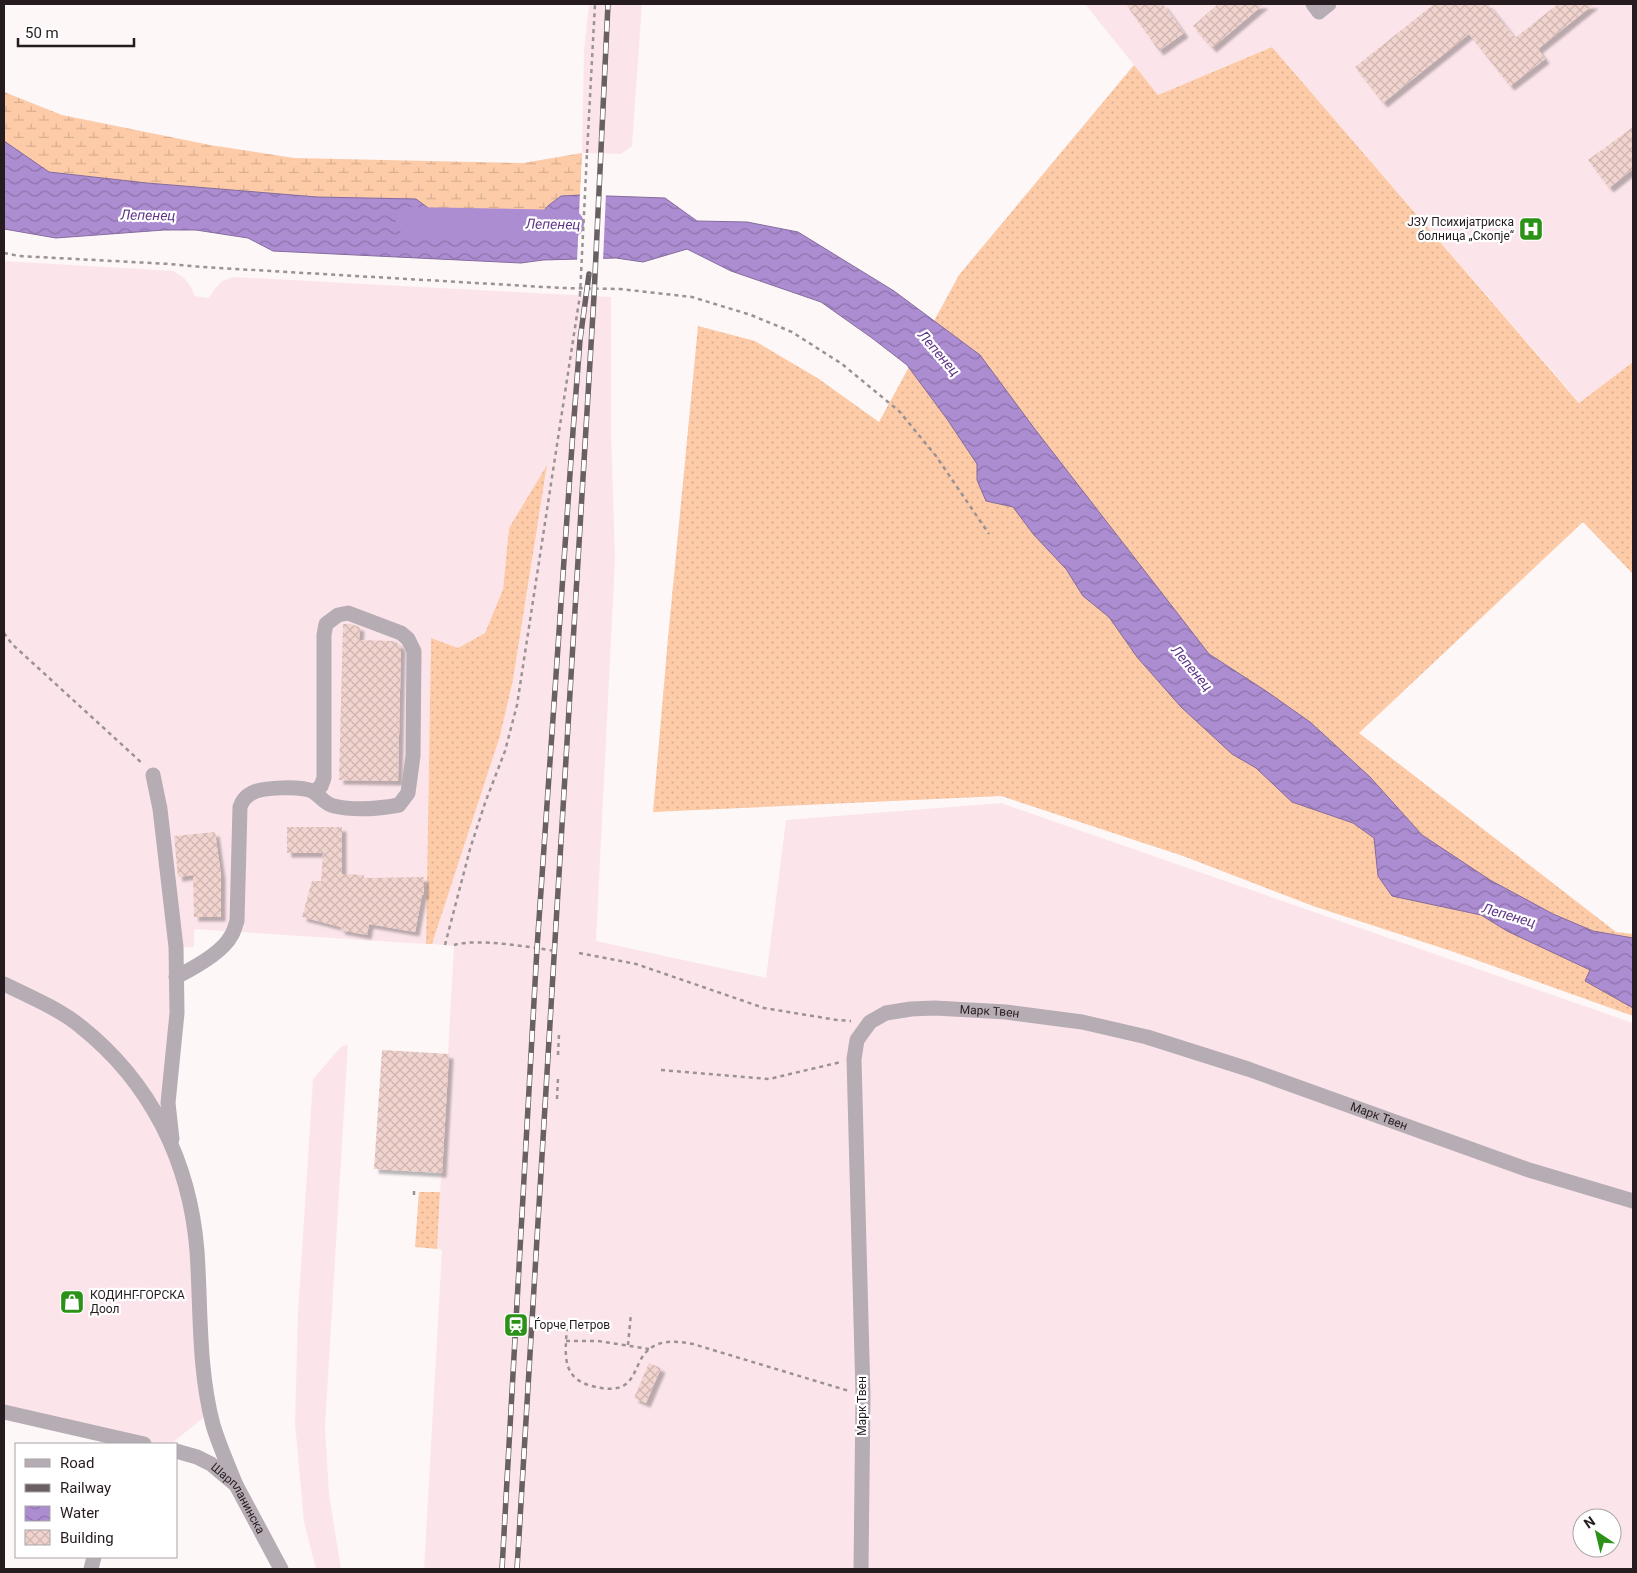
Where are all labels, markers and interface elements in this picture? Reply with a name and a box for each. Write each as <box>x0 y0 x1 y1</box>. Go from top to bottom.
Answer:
scale bar <box>18 15 134 47</box>
text: 50 m <box>25 24 59 42</box>
water label: Лепенец <box>119 207 176 223</box>
place label: ЈЗУ Психијатриска болница „Скопје“ <box>1407 215 1515 243</box>
water label: Лепенец <box>524 216 581 232</box>
hospital icon: ЈЗУ Психијатриска болница „Скопје“ <box>1518 216 1544 242</box>
water label: Лепенец <box>914 326 963 379</box>
water label: Лепенец <box>1168 641 1216 694</box>
water label: Лепенец <box>1479 899 1538 930</box>
street label: Марк Твен <box>959 1002 1020 1021</box>
street label: Марк Твен <box>1349 1099 1410 1133</box>
place label: КОДИНГ-ГОРСКА Доол <box>90 1288 185 1316</box>
shop icon: КОДИНГ-ГОРСКА Доол <box>59 1289 85 1315</box>
station icon: Ѓорче Петров <box>503 1312 529 1338</box>
place label: Ѓорче Петров <box>534 1317 610 1332</box>
street label: Марк Твен <box>855 1376 869 1436</box>
legend <box>15 1443 178 1558</box>
text: Road <box>60 1454 94 1472</box>
street label: Шарпланинска <box>208 1460 268 1536</box>
text: Railway <box>60 1479 111 1497</box>
text: Water <box>60 1504 99 1522</box>
north arrow <box>1572 1508 1622 1558</box>
text: N <box>1581 1513 1598 1532</box>
text: Building <box>60 1529 114 1547</box>

